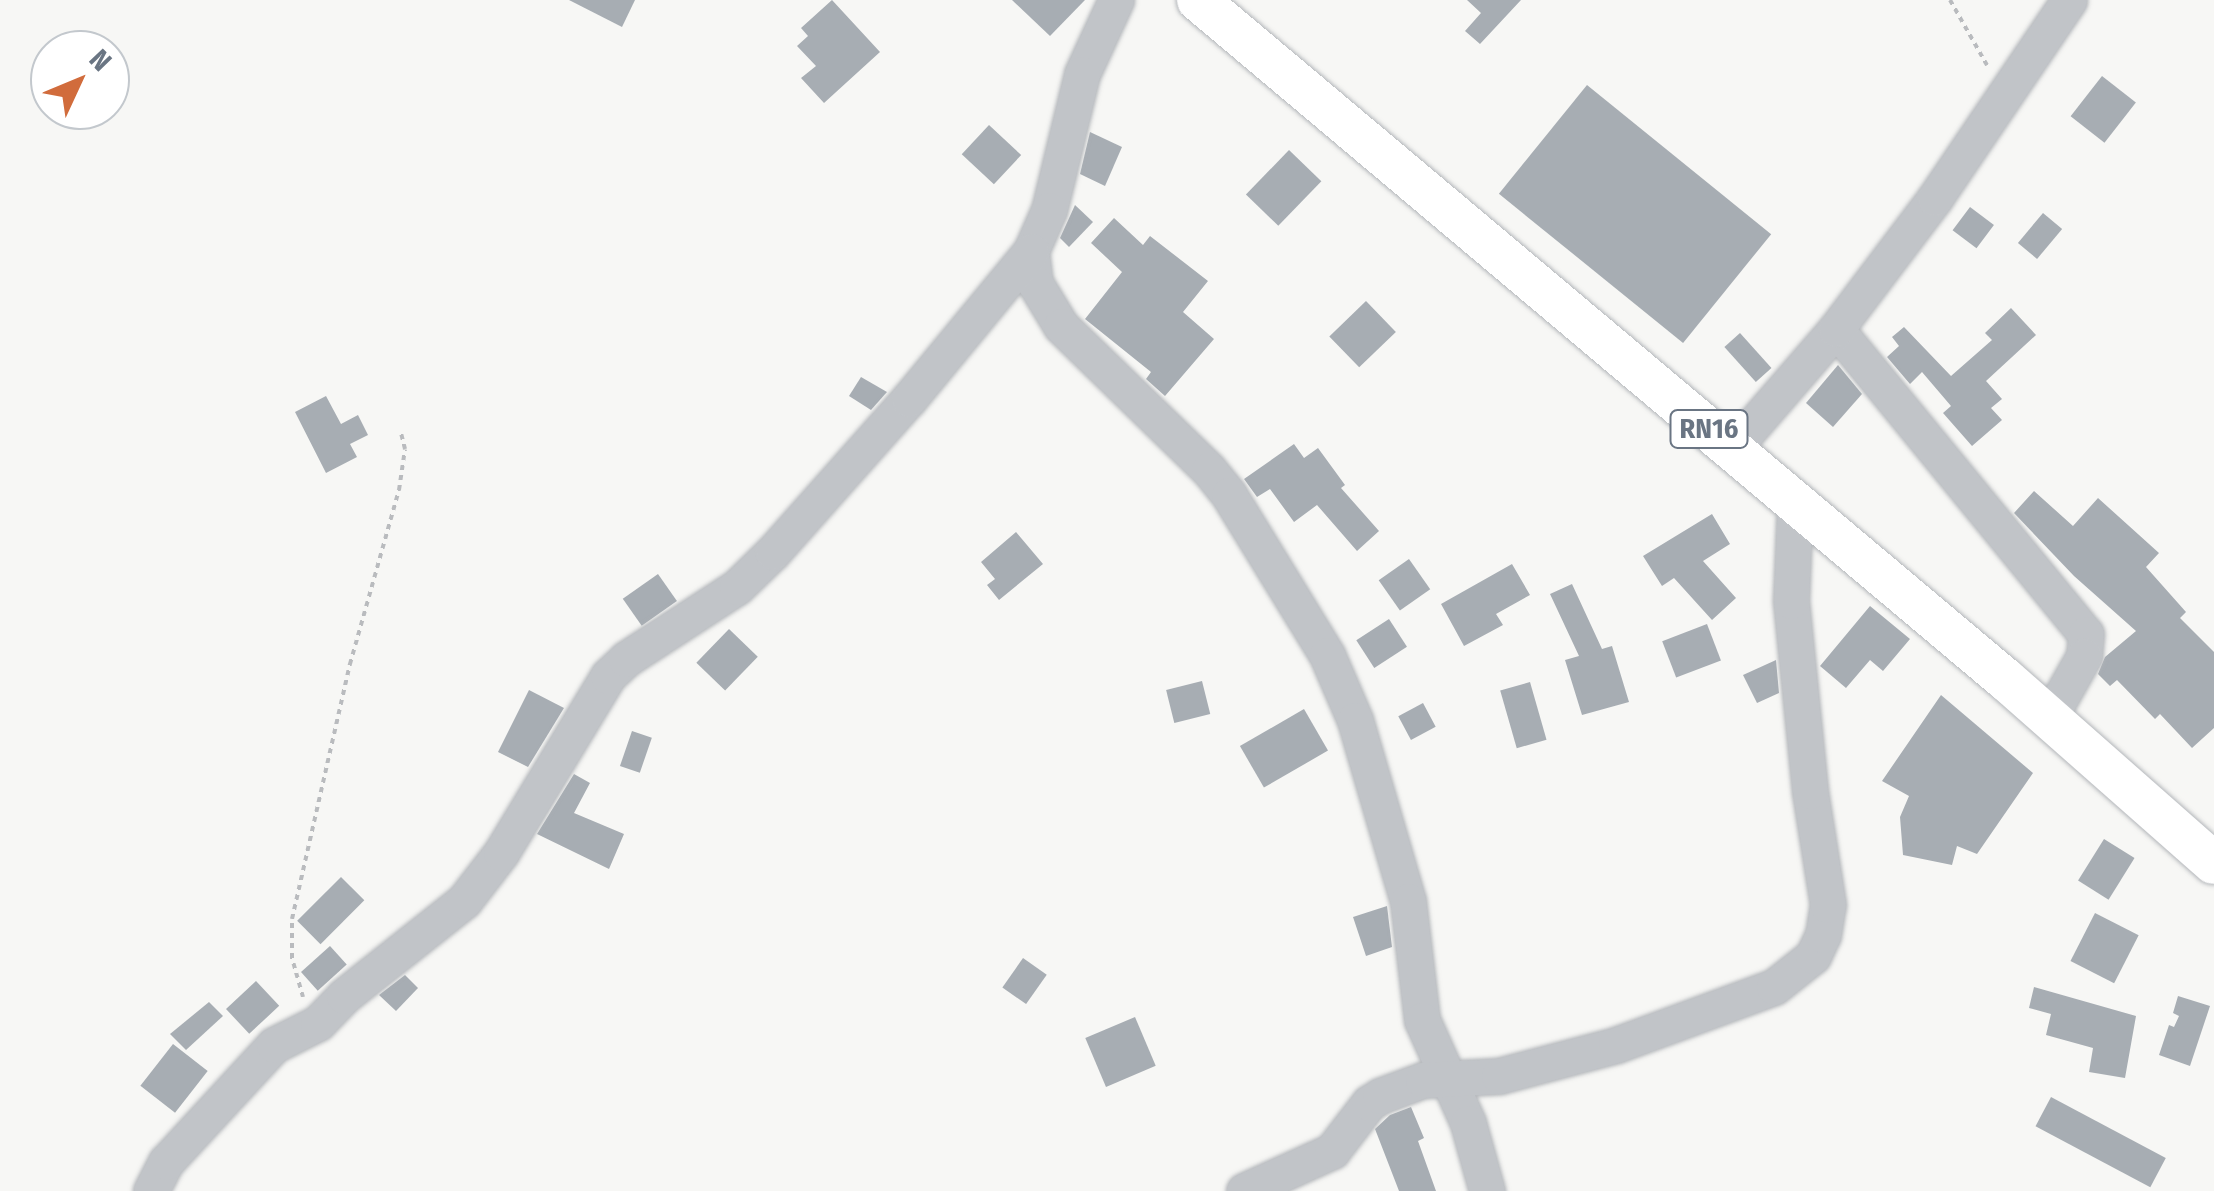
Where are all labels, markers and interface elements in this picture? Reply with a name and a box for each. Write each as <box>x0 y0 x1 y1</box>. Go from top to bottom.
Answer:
north arrow <box>30 30 130 130</box>
text: N <box>83 43 118 78</box>
road number: RN16 <box>1669 406 1749 452</box>

